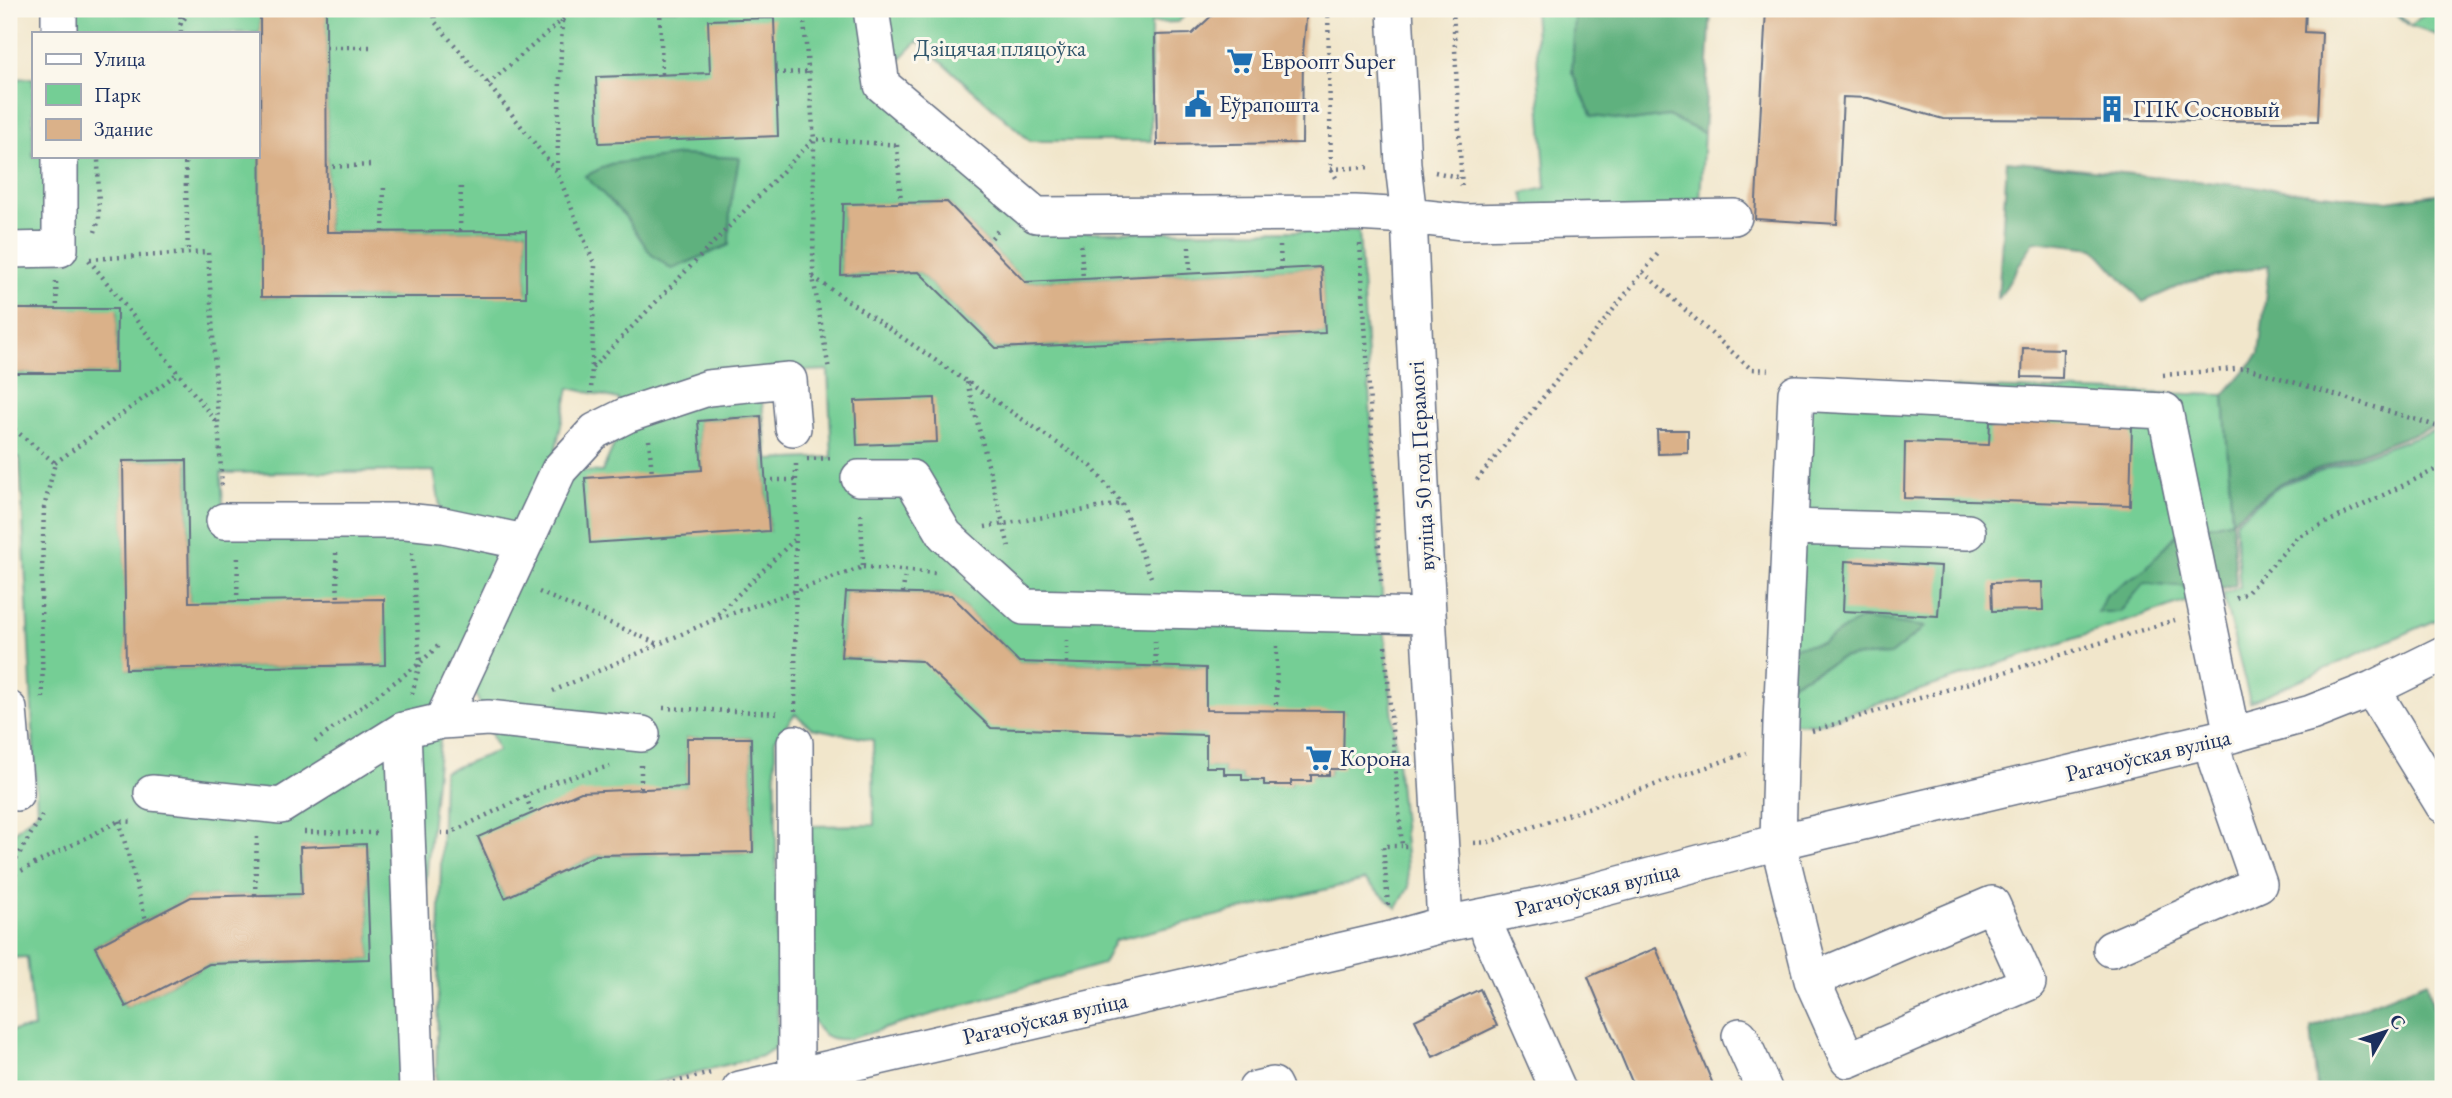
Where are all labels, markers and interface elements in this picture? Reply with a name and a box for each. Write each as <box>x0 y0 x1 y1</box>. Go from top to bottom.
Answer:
legend <box>32 32 259 158</box>
park label: Дзіцячая пляцоўка <box>914 33 1087 63</box>
text: Улица <box>93 45 146 72</box>
supermarket icon: Евроопт Super <box>1225 46 1255 76</box>
place label: Евроопт Super <box>1261 46 1396 76</box>
text: Парк <box>94 81 141 108</box>
public building icon: Еўрапошта <box>1183 89 1213 119</box>
place label: Еўрапошта <box>1219 89 1320 119</box>
building icon: ГПК Сосновый <box>2097 94 2127 124</box>
place label: ГПК Сосновый <box>2133 94 2280 124</box>
text: Здание <box>94 115 153 142</box>
street label: вуліца 50 год Перамогі <box>1401 360 1441 572</box>
street label: Рагачоўская вуліца <box>2063 721 2234 789</box>
supermarket icon: Корона <box>1304 743 1334 773</box>
place label: Корона <box>1340 743 1411 773</box>
street label: Рагачоўская вуліца <box>1512 854 1683 924</box>
street label: Рагачоўская вуліца <box>960 984 1131 1052</box>
north arrow <box>2350 996 2420 1066</box>
text: С <box>2384 1009 2412 1035</box>

